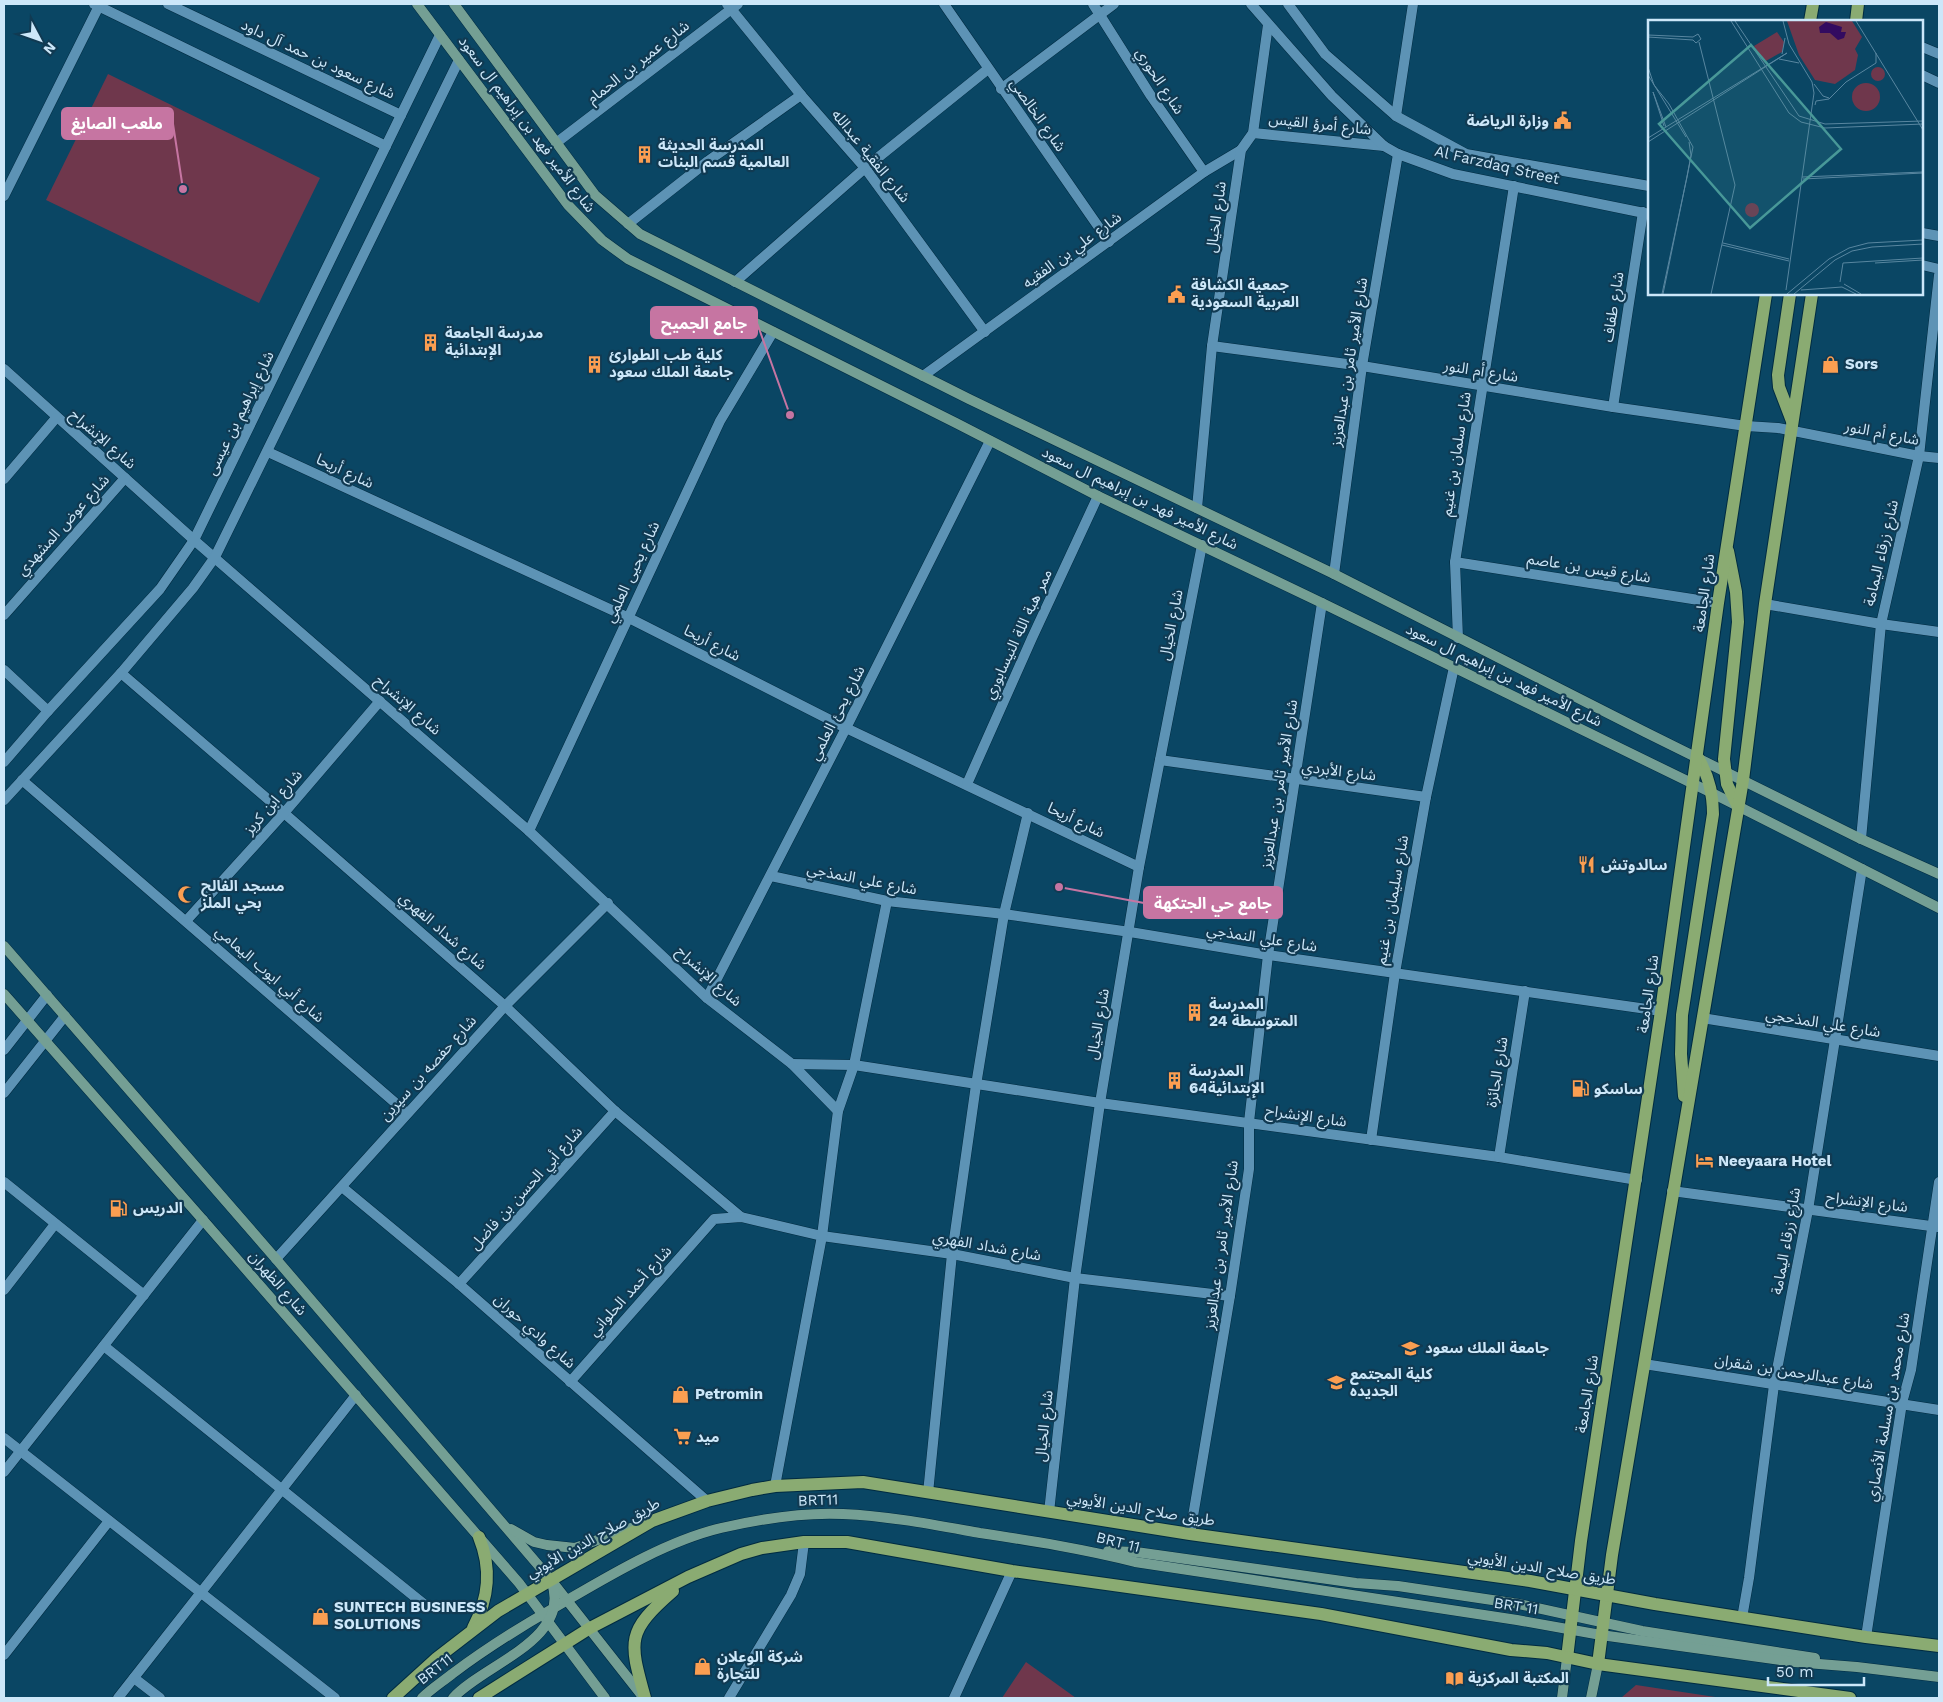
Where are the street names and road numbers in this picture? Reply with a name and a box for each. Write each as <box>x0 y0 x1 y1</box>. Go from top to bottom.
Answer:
street label: شارع سعود بن حمد آل داود <box>237 15 398 105</box>
street label: شارع عمير بن الحمام <box>583 16 695 110</box>
street label: شارع الأمير فهد بن إبراهيم ال سعود <box>452 32 599 218</box>
street label: شارع الحوري <box>1129 44 1188 119</box>
street label: شارع الخالصي <box>1004 75 1070 157</box>
street label: شارع الفقية عبدالله <box>826 106 914 208</box>
street label: شارع أمرؤ القيس <box>1268 110 1372 141</box>
street label: Al Farzdaq Street <box>1433 142 1562 188</box>
street label: شارع الخيال <box>1202 180 1233 254</box>
street label: شارع علي بن الفقيه <box>1019 208 1127 294</box>
street label: شارع طفاف <box>1599 270 1630 344</box>
street label: شارع الأمير ثامر بن عبدالعزيز <box>1327 276 1374 449</box>
street label: شارع إبراهيم بن عيسى <box>202 348 281 479</box>
street label: شارع أم النور <box>1441 356 1520 389</box>
street label: شارع سلمان بن غنيم <box>1437 390 1478 518</box>
street label: شارع الإنشراح <box>64 405 140 475</box>
street label: شارع أم النور <box>1842 417 1921 452</box>
street label: شارع الأمير فهد بن إبراهيم ال سعود <box>1038 443 1241 556</box>
street label: شارع أريحا <box>312 450 377 495</box>
street label: شارع عوض المشهدي <box>13 471 115 581</box>
street label: شارع زرقاء اليمامة <box>1860 498 1905 609</box>
street label: شارع يحيى العلمي <box>601 518 666 627</box>
street label: شارع قيس بن عاصم <box>1525 549 1652 590</box>
street label: شارع الجامعة <box>1690 553 1721 634</box>
street label: ممر هبة اللة النيسابوري <box>980 566 1058 703</box>
street label: شارع الخيال <box>1155 588 1190 663</box>
street label: شارع الأمير فهد بن إبراهيم ال سعود <box>1402 620 1605 733</box>
street label: شارع أريحا <box>679 621 744 668</box>
street label: شارع يحئ العلمي <box>805 662 871 765</box>
street label: شارع الإنشراح <box>369 671 445 741</box>
street label: شارع الأمير ثامر بن عبدالعزيز <box>1257 698 1304 871</box>
street label: شارع الأبردي <box>1300 758 1377 787</box>
street label: شارع ابن كريز <box>239 766 308 841</box>
street label: شارع أريحا <box>1043 798 1108 844</box>
street label: شارع سليمان بن غنيم <box>1372 833 1415 967</box>
street label: شارع علي النمذجي <box>805 860 919 901</box>
street label: شارع شداد الفهري <box>394 888 491 976</box>
street label: شارع علي النمذجي <box>1205 920 1319 959</box>
street label: شارع أبي ايوب اليمامي <box>210 922 328 1029</box>
street label: شارع الإنشراح <box>670 942 746 1013</box>
street label: شارع الجامعة <box>1634 954 1665 1035</box>
street label: شارع الخيال <box>1083 987 1116 1061</box>
street label: شارع علي المذحجي <box>1764 1005 1882 1044</box>
street label: شارع حفصه بن سيرين <box>376 1011 482 1126</box>
street label: شارع الجائزة <box>1483 1035 1514 1109</box>
street label: شارع الإنشراح <box>1264 1101 1348 1134</box>
street label: شارع أبي الحسن بن فاضل <box>466 1123 588 1255</box>
street label: شارع الأمير ثامر بن عبدالعزيز <box>1200 1159 1245 1332</box>
street label: شارع زرقاء اليمامة <box>1768 1186 1807 1297</box>
street label: شارع الإنشراح <box>1825 1188 1909 1219</box>
street label: شارع شداد الفهري <box>931 1228 1043 1267</box>
street label: شارع أحمد الحلواني <box>585 1242 678 1342</box>
street label: شارع الظهران <box>243 1247 311 1321</box>
street label: شارع وادي حوران <box>489 1290 580 1375</box>
street label: شارع محمد بن مسلمة الأنصاري <box>1862 1311 1917 1503</box>
street label: شارع عبدالرحمن بن شقران <box>1713 1351 1875 1396</box>
street label: شارع الجامعة <box>1572 1353 1605 1435</box>
street label: شارع الخيال <box>1031 1389 1060 1463</box>
street label: طريق صلاح الدين الأيوبي <box>1065 1488 1216 1533</box>
street label: BRT11 <box>798 1490 838 1510</box>
street label: طريق صلاح الدين الأيوبي <box>523 1494 664 1585</box>
street label: BRT 11 <box>1094 1528 1142 1556</box>
street label: طريق صلاح الدين الأيوبي <box>1466 1547 1617 1592</box>
street label: BRT 11 <box>1493 1594 1539 1618</box>
street label: BRT11 <box>414 1650 456 1688</box>

